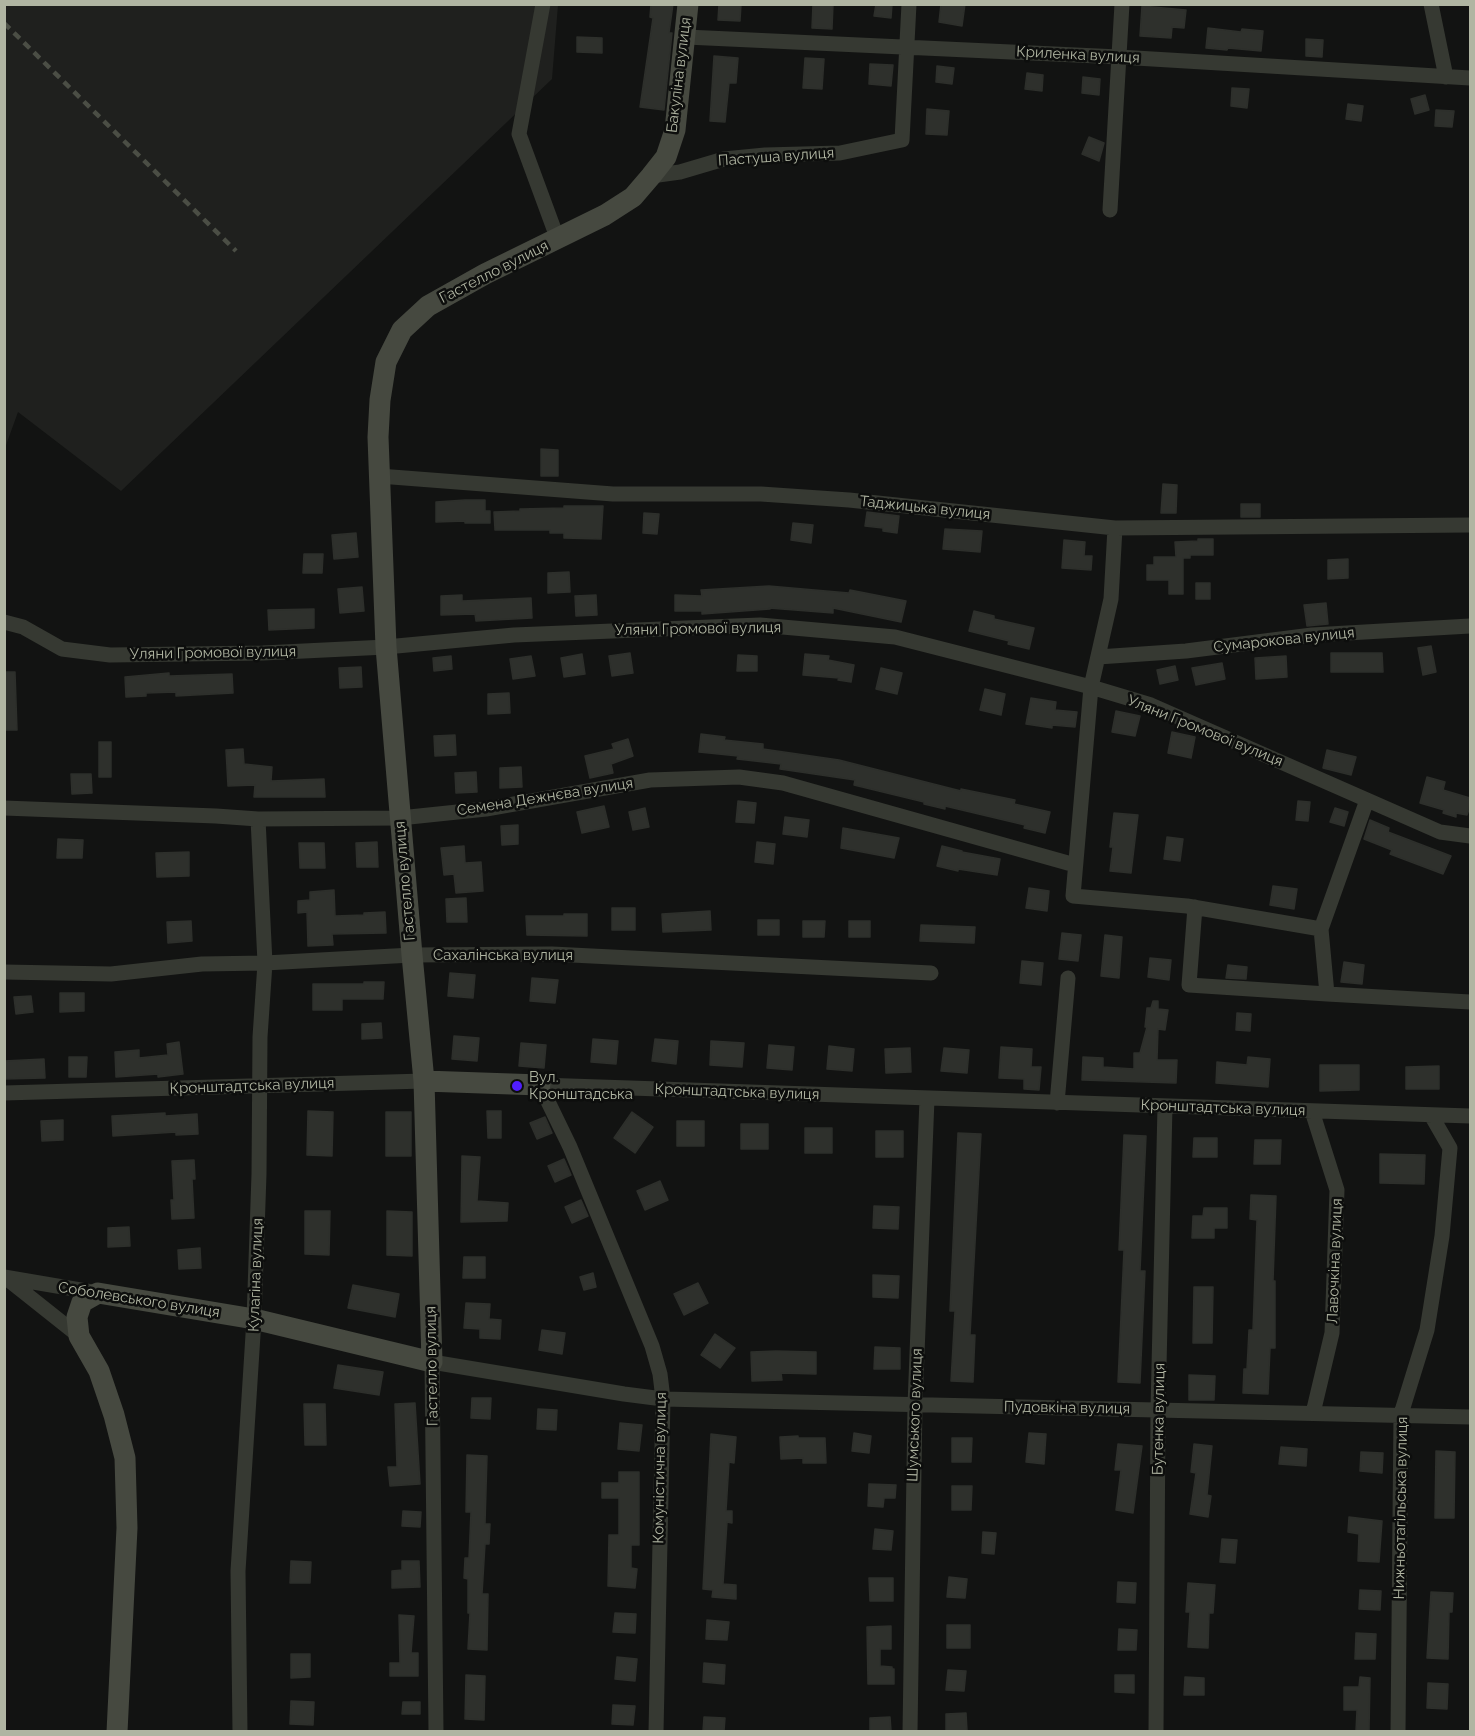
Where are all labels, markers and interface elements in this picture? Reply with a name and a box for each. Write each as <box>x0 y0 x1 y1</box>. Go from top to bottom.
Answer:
street label: Бакуліна вулиця <box>663 16 695 134</box>
street label: Криленка вулиця <box>1016 43 1140 67</box>
street label: Пастуша вулиця <box>717 144 835 170</box>
street label: Гастелло вулиця <box>436 237 552 307</box>
street label: Таджицька вулиця <box>859 492 991 524</box>
street label: Уляни Громової вулиця <box>615 619 781 639</box>
street label: Сумарокова вулиця <box>1213 624 1355 656</box>
street label: Уляни Громової вулиця <box>130 643 296 663</box>
street label: Уляни Громової вулиця <box>1124 691 1286 771</box>
street label: Семена Дежнєва вулиця <box>456 774 634 820</box>
street label: Гастелло вулиця <box>391 820 419 942</box>
street label: Сахалінська вулиця <box>433 946 573 964</box>
place label: Вул. Кронштадська <box>529 1068 633 1103</box>
street label: Кронштадтська вулиця <box>169 1074 335 1098</box>
marker: Вул. Кронштадська <box>510 1079 524 1093</box>
street label: Кронштадтська вулиця <box>654 1080 820 1104</box>
street label: Кронштадтська вулиця <box>1140 1096 1306 1120</box>
street label: Лавочкіна вулиця <box>1324 1198 1346 1324</box>
street label: Кулагіна вулиця <box>245 1218 267 1332</box>
street label: Соболевського вулиця <box>57 1278 221 1322</box>
street label: Гастелло вулиця <box>422 1306 442 1426</box>
street label: Шумського вулиця <box>904 1348 926 1482</box>
street label: Бутенка вулиця <box>1149 1363 1169 1475</box>
street label: Комуністична вулиця <box>650 1392 670 1544</box>
street label: Пудовкіна вулиця <box>1004 1398 1130 1418</box>
street label: Нижньотагільська вулиця <box>1390 1417 1412 1599</box>

